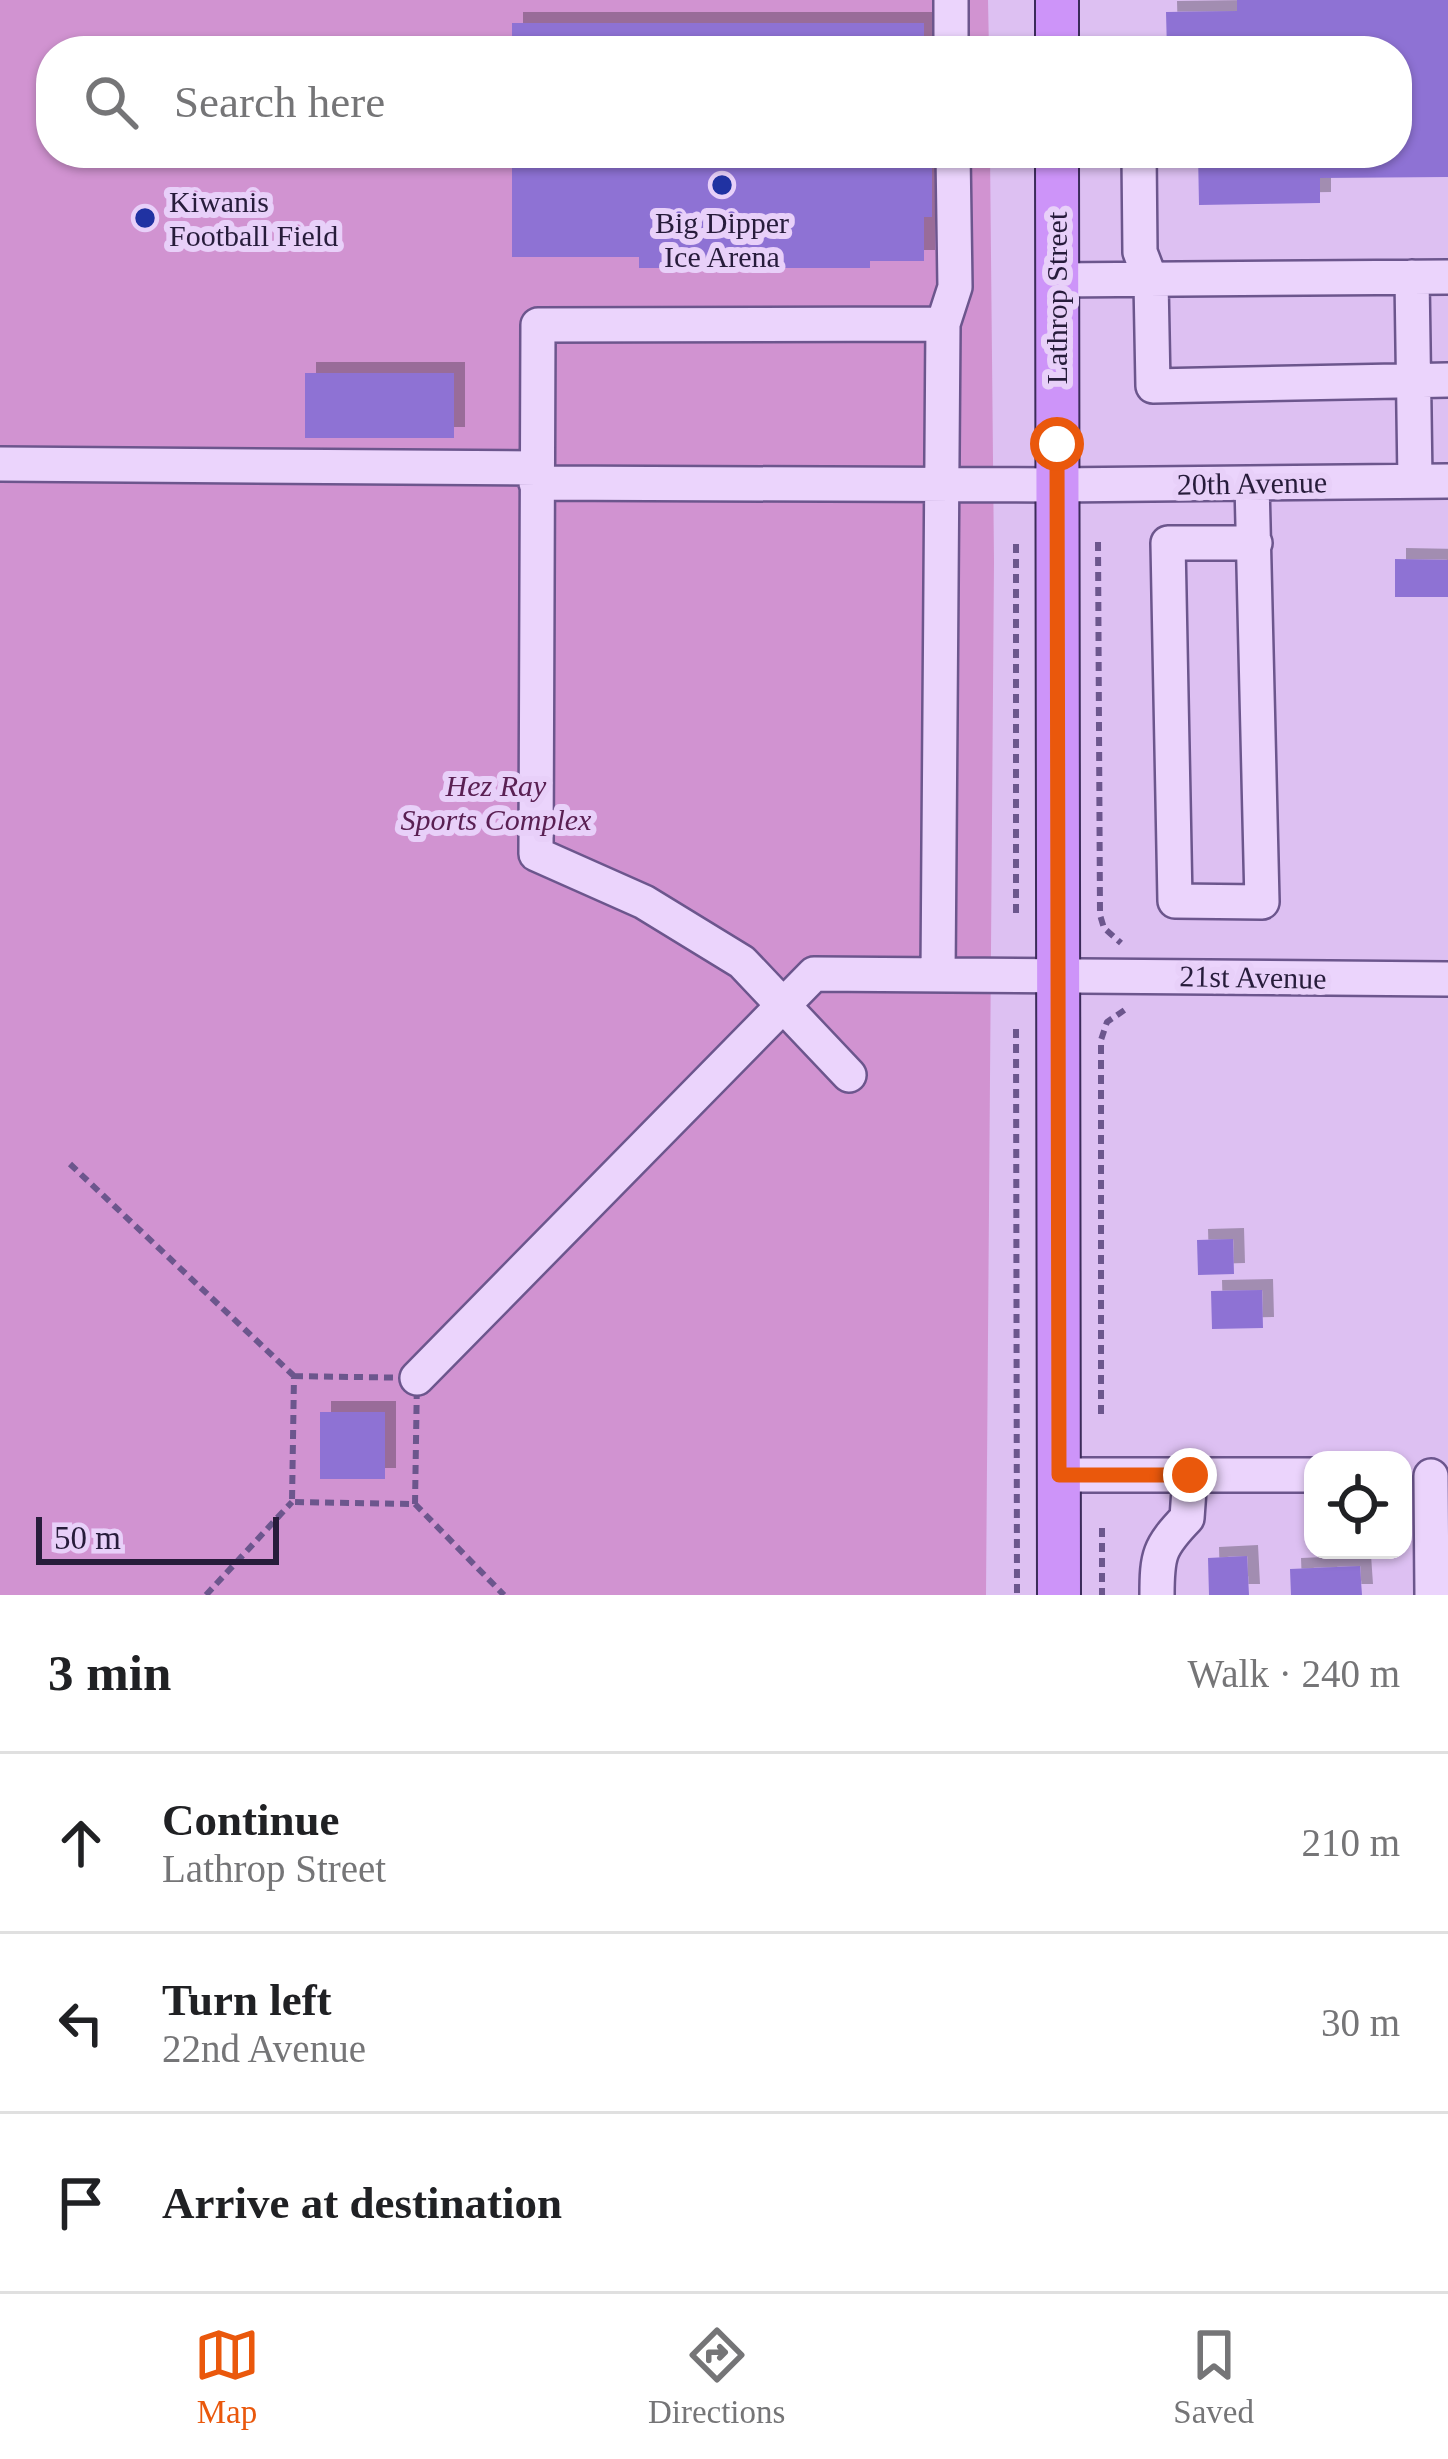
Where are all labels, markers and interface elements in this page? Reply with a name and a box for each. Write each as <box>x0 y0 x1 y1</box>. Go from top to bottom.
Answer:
search box <box>36 36 1412 168</box>
icon: search <box>78 69 144 135</box>
text: Search here <box>174 77 385 127</box>
marker: Big Dipper Ice Arena <box>709 172 735 198</box>
place label: Kiwanis Football Field <box>169 185 338 252</box>
marker: Kiwanis Football Field <box>132 205 158 231</box>
place label: Big Dipper Ice Arena <box>655 206 789 273</box>
street label: Lathrop Street <box>1040 211 1073 384</box>
route start <box>1030 417 1084 471</box>
street label: 20th Avenue <box>1177 465 1327 501</box>
park label: Hez Ray Sports Complex <box>401 769 592 836</box>
street label: 21st Avenue <box>1179 959 1327 995</box>
route end <box>1163 1448 1217 1502</box>
map controls <box>1304 1451 1412 1559</box>
button: locate <box>1304 1451 1412 1559</box>
scale bar <box>36 1511 279 1564</box>
text: 50 m <box>54 1520 121 1556</box>
text: 3 min <box>48 1645 171 1701</box>
text: Walk · 240 m <box>1188 1652 1400 1695</box>
text: Continue <box>162 1795 340 1845</box>
icon: ahead <box>48 1810 114 1876</box>
text: 210 m <box>1301 1821 1400 1864</box>
text: Lathrop Street <box>162 1847 386 1890</box>
text: Turn left <box>162 1975 332 2025</box>
icon: left <box>48 1990 114 2056</box>
text: 30 m <box>1321 2001 1400 2044</box>
text: 22nd Avenue <box>162 2027 366 2070</box>
icon: arrive <box>48 2170 114 2236</box>
text: Arrive at destination <box>162 2178 562 2228</box>
tab: Map <box>194 2322 260 2431</box>
tab: Directions <box>648 2322 785 2431</box>
tab: Saved <box>1173 2322 1254 2431</box>

